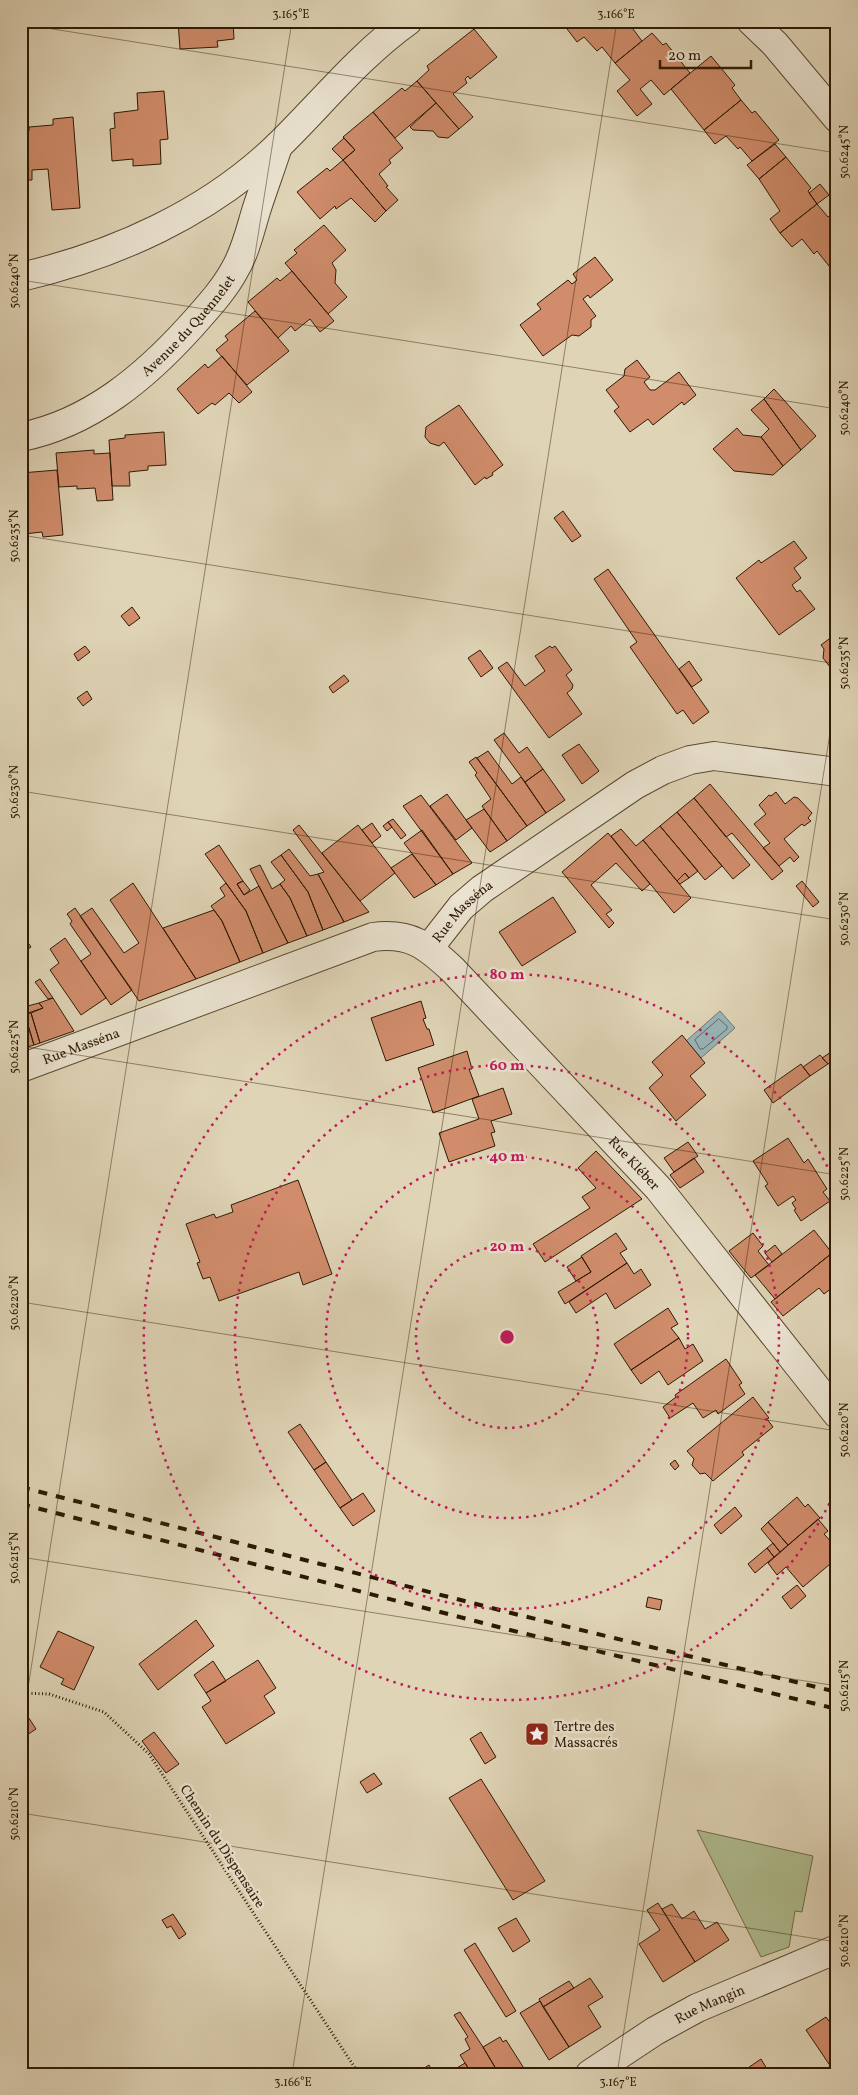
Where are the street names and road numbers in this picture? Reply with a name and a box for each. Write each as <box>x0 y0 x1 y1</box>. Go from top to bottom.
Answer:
street label: Avenue du Quennelet <box>138 272 240 381</box>
street label: Rue Masséna <box>429 876 497 947</box>
street label: Rue Masséna <box>40 1024 123 1070</box>
street label: Rue Kléber <box>603 1133 664 1195</box>
street label: Chemin du Dispensaire <box>175 1781 269 1913</box>
street label: Rue Mangin <box>672 1981 748 2029</box>

